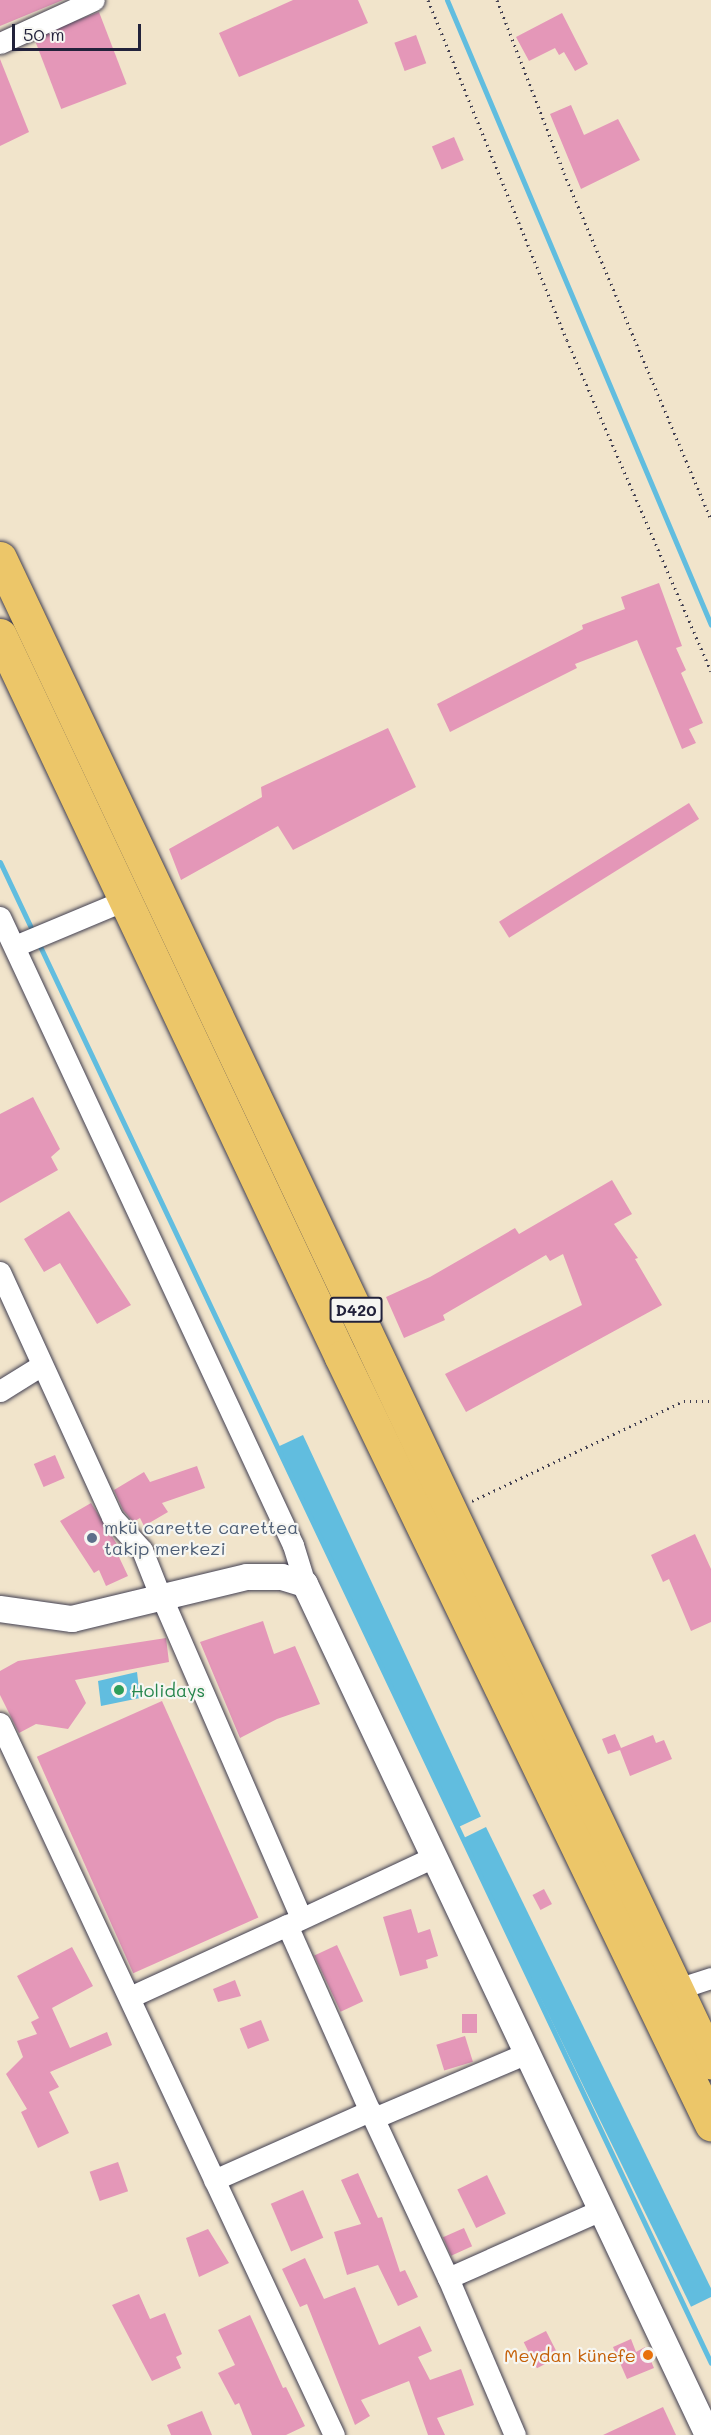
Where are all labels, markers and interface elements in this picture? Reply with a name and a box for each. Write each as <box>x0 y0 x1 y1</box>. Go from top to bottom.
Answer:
scale bar <box>15 12 144 50</box>
text: 50 m <box>23 22 65 46</box>
road number: D420 <box>329 1297 383 1323</box>
place label: mkü carette carettea takip merkezi <box>104 1517 298 1559</box>
marker: mkü carette carettea takip merkezi <box>85 1531 99 1545</box>
place label: Holidays <box>131 1679 205 1701</box>
marker: Holidays <box>112 1683 126 1697</box>
place label: Meydan künefe <box>504 2344 636 2366</box>
marker: Meydan künefe <box>641 2348 655 2362</box>

